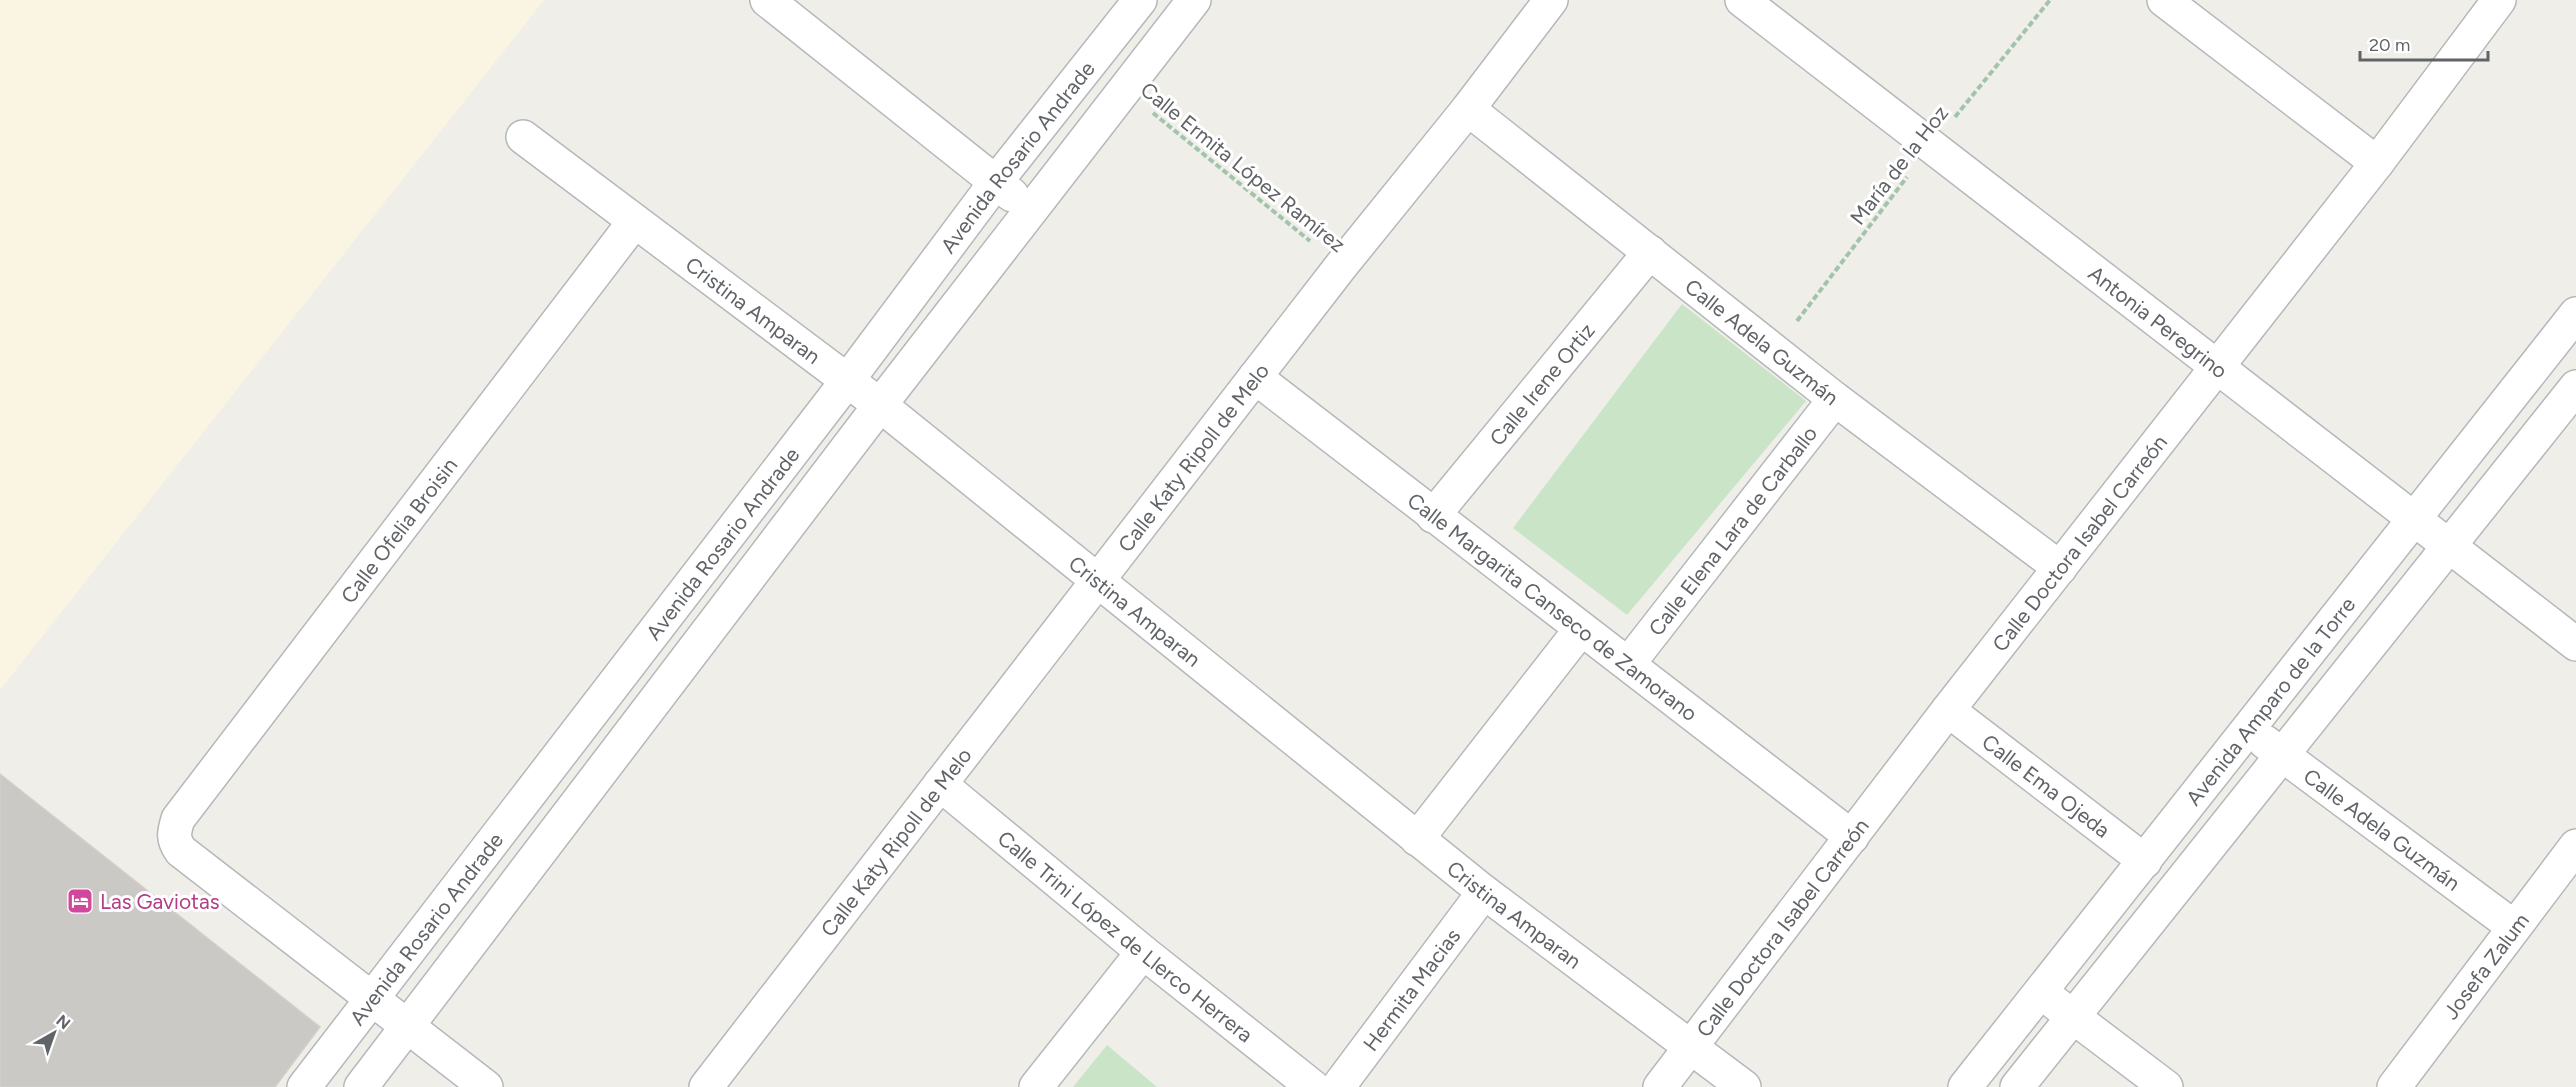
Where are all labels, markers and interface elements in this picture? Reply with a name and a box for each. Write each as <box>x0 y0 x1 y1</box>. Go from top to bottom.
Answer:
scale bar <box>2360 24 2488 62</box>
text: 20 m <box>2369 34 2410 56</box>
street label: Avenida Rosario Andrade <box>935 56 1099 258</box>
street label: Calle Ermita López Ramírez <box>1136 77 1350 257</box>
street label: María de la Hoz <box>1845 101 1953 229</box>
street label: Cristina Amparan <box>681 251 826 369</box>
street label: Antonia Peregrino <box>2084 260 2233 383</box>
street label: Calle Adela Guzmán <box>1681 273 1844 410</box>
street label: Calle Irene Ortiz <box>1484 318 1599 450</box>
street label: Calle Katy Ripoll de Melo <box>1112 358 1274 557</box>
street label: Calle Elena Lara de Carballo <box>1643 421 1822 640</box>
street label: Calle Doctora Isabel Carreón <box>1987 430 2172 656</box>
street label: Avenida Rosario Andrade <box>640 442 804 644</box>
street label: Calle Ofelia Broisin <box>335 453 462 608</box>
street label: Calle Margarita Canseco de Zamorano <box>1403 487 1703 726</box>
street label: Cristina Amparan <box>1064 550 1206 671</box>
street label: Avenida Amparo de la Torre <box>2180 592 2360 810</box>
street label: Calle Ema Ojeda <box>1978 729 2115 842</box>
street label: Calle Katy Ripoll de Melo <box>815 743 976 941</box>
street label: Calle Adela Guzmán <box>2299 763 2465 895</box>
street label: Calle Doctora Isabel Carreón <box>1691 813 1873 1041</box>
street label: Calle Trini López de Llerco Herrera <box>993 825 1258 1047</box>
street label: Avenida Rosario Andrade <box>344 827 508 1030</box>
street label: Cristina Amparan <box>1442 855 1587 973</box>
hotel icon: Las Gaviotas <box>65 886 95 916</box>
place label: Las Gaviotas <box>100 889 219 914</box>
street label: Josefa Zalum <box>2438 908 2534 1024</box>
street label: Hermita Macias <box>1357 923 1465 1055</box>
north arrow <box>24 1003 84 1063</box>
text: N <box>52 1011 74 1033</box>

